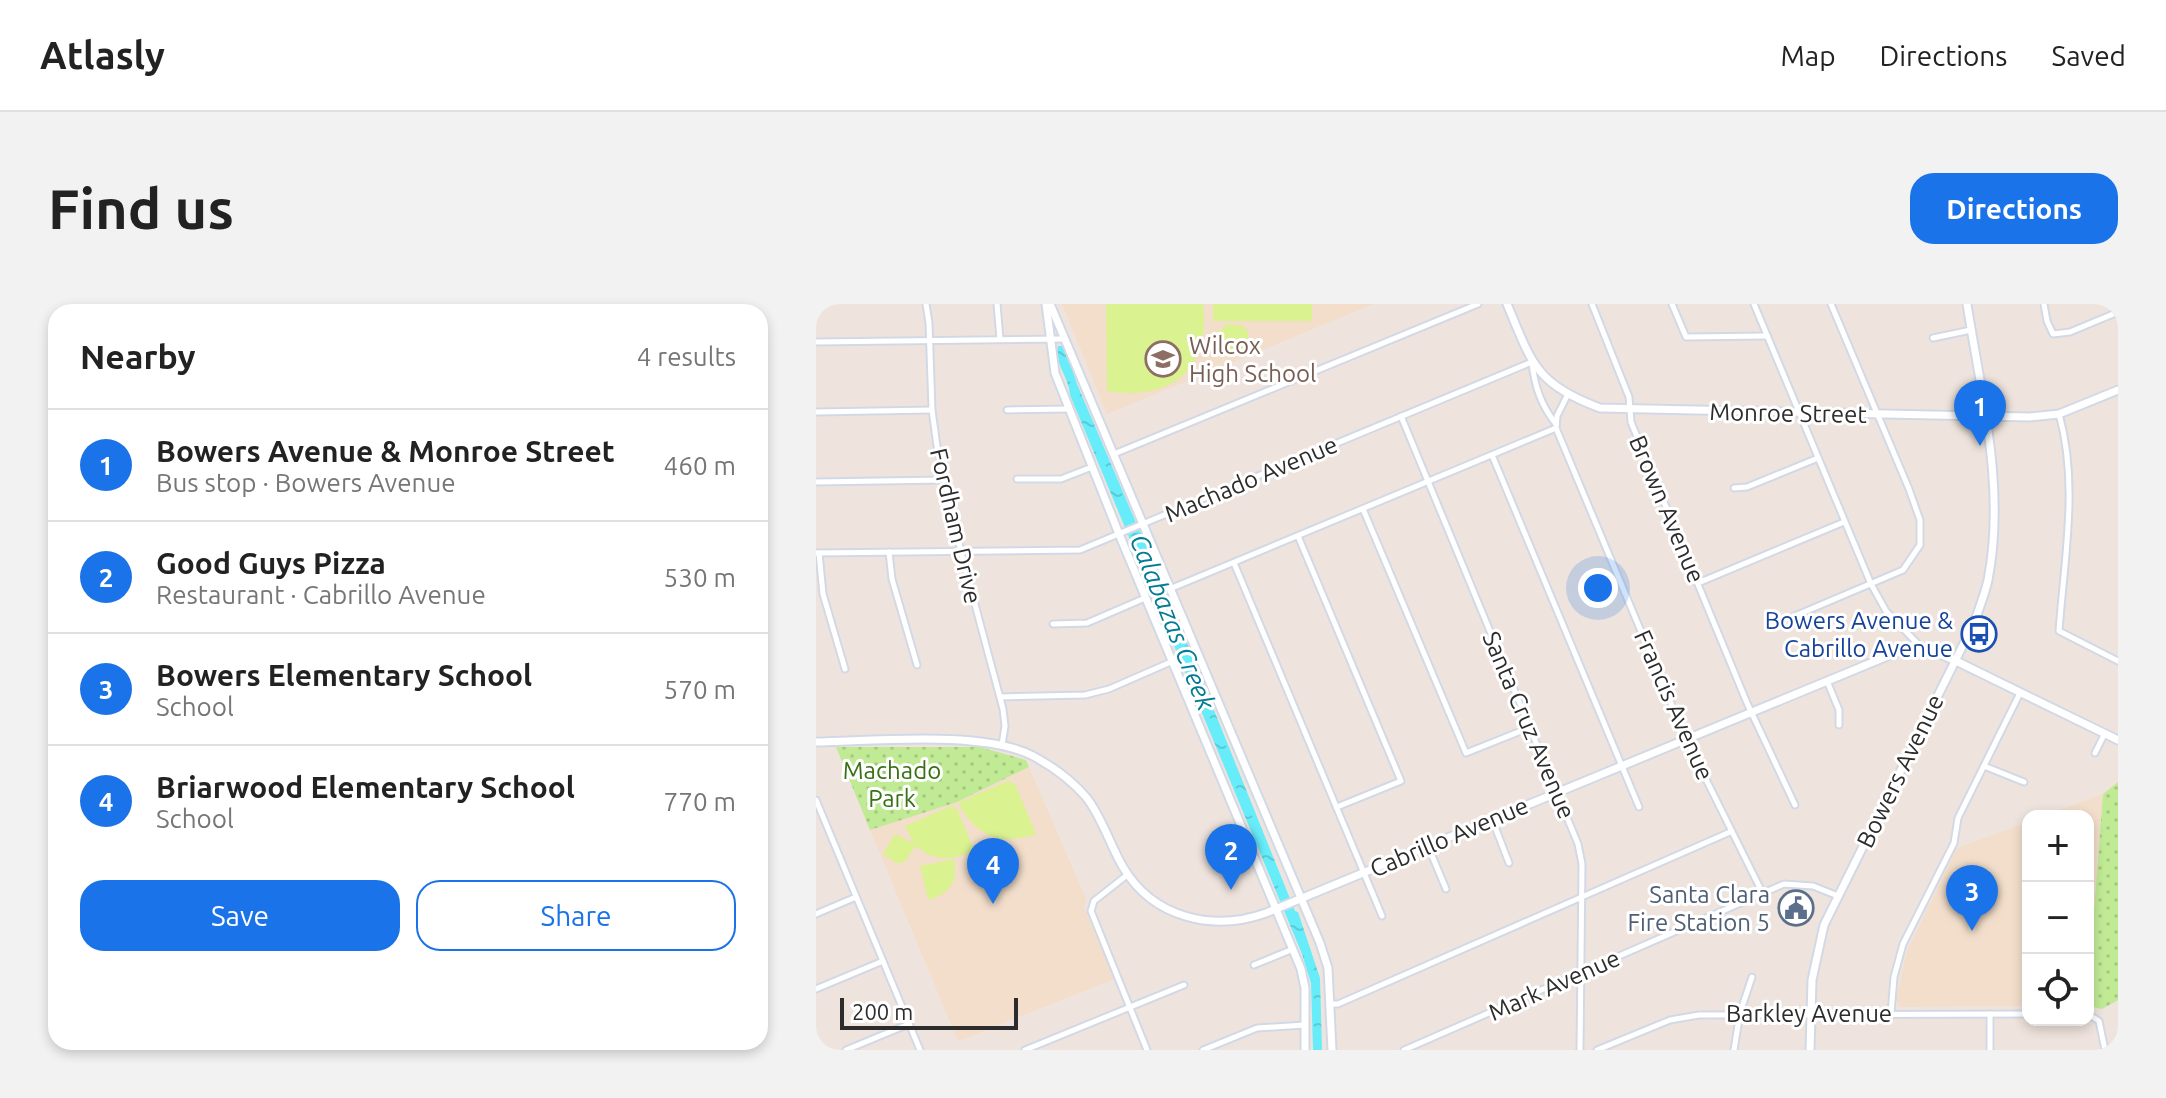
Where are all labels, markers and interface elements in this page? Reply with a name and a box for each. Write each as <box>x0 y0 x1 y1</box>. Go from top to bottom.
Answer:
text: Atlasly <box>40 34 165 76</box>
text: Map <box>1780 40 1836 71</box>
text: Directions <box>1880 40 2007 71</box>
text: Saved <box>2051 40 2126 71</box>
button: Directions <box>1910 173 2118 244</box>
text: Find us <box>48 177 234 240</box>
place label: Wilcox High School <box>1189 332 1316 387</box>
text: Nearby <box>80 337 195 375</box>
school or university icon: Wilcox High School <box>1144 340 1182 378</box>
text: 4 results <box>637 342 736 371</box>
pin: 1 <box>1954 380 2006 446</box>
street label: Monroe Street <box>1709 398 1868 428</box>
street label: Machado Avenue <box>1161 430 1341 528</box>
street label: Brown Avenue <box>1624 431 1710 587</box>
text: Bowers Avenue & Monroe Street <box>156 434 615 468</box>
street label: Fordham Drive <box>925 446 987 606</box>
text: 1 <box>99 451 113 480</box>
text: 460 m <box>664 451 736 480</box>
text: Bus stop · Bowers Avenue <box>156 468 456 497</box>
water label: Calabazas Creek <box>1124 530 1222 715</box>
text: Good Guys Pizza <box>156 546 386 580</box>
text: 2 <box>99 563 113 592</box>
text: 530 m <box>664 563 736 592</box>
your location <box>1578 568 1618 608</box>
text: Restaurant · Cabrillo Avenue <box>156 580 486 609</box>
place label: Bowers Avenue & Cabrillo Avenue <box>1765 607 1953 662</box>
bus stop icon: Bowers Avenue & Cabrillo Avenue <box>1960 615 1998 653</box>
street label: Francis Avenue <box>1629 626 1719 784</box>
street label: Santa Cruz Avenue <box>1477 627 1581 823</box>
text: Bowers Elementary School <box>156 658 532 692</box>
text: 3 <box>99 675 113 704</box>
text: 570 m <box>664 675 736 704</box>
street label: Bowers Avenue <box>1851 690 1949 852</box>
text: School <box>156 692 234 721</box>
park label: Machado Park <box>843 757 941 812</box>
text: Briarwood Elementary School <box>156 770 575 804</box>
text: 4 <box>99 787 113 816</box>
text: 770 m <box>664 787 736 816</box>
street label: Cabrillo Avenue <box>1366 792 1532 882</box>
text: School <box>156 804 234 833</box>
map controls <box>2022 810 2094 1026</box>
button: + <box>2022 810 2094 882</box>
pin: 2 <box>1205 824 1257 890</box>
pin: 4 <box>967 838 1019 904</box>
pin: 3 <box>1946 865 1998 931</box>
button: Save <box>80 880 400 951</box>
button: Share <box>416 880 736 951</box>
place label: Santa Clara Fire Station 5 <box>1627 881 1770 936</box>
button: − <box>2022 882 2094 954</box>
public building icon: Santa Clara Fire Station 5 <box>1777 889 1815 927</box>
street label: Mark Avenue <box>1484 944 1624 1026</box>
button: locate <box>2022 954 2094 1026</box>
scale bar <box>840 994 1018 1030</box>
text: 200 m <box>852 999 913 1024</box>
street label: Barkley Avenue <box>1726 1000 1892 1027</box>

